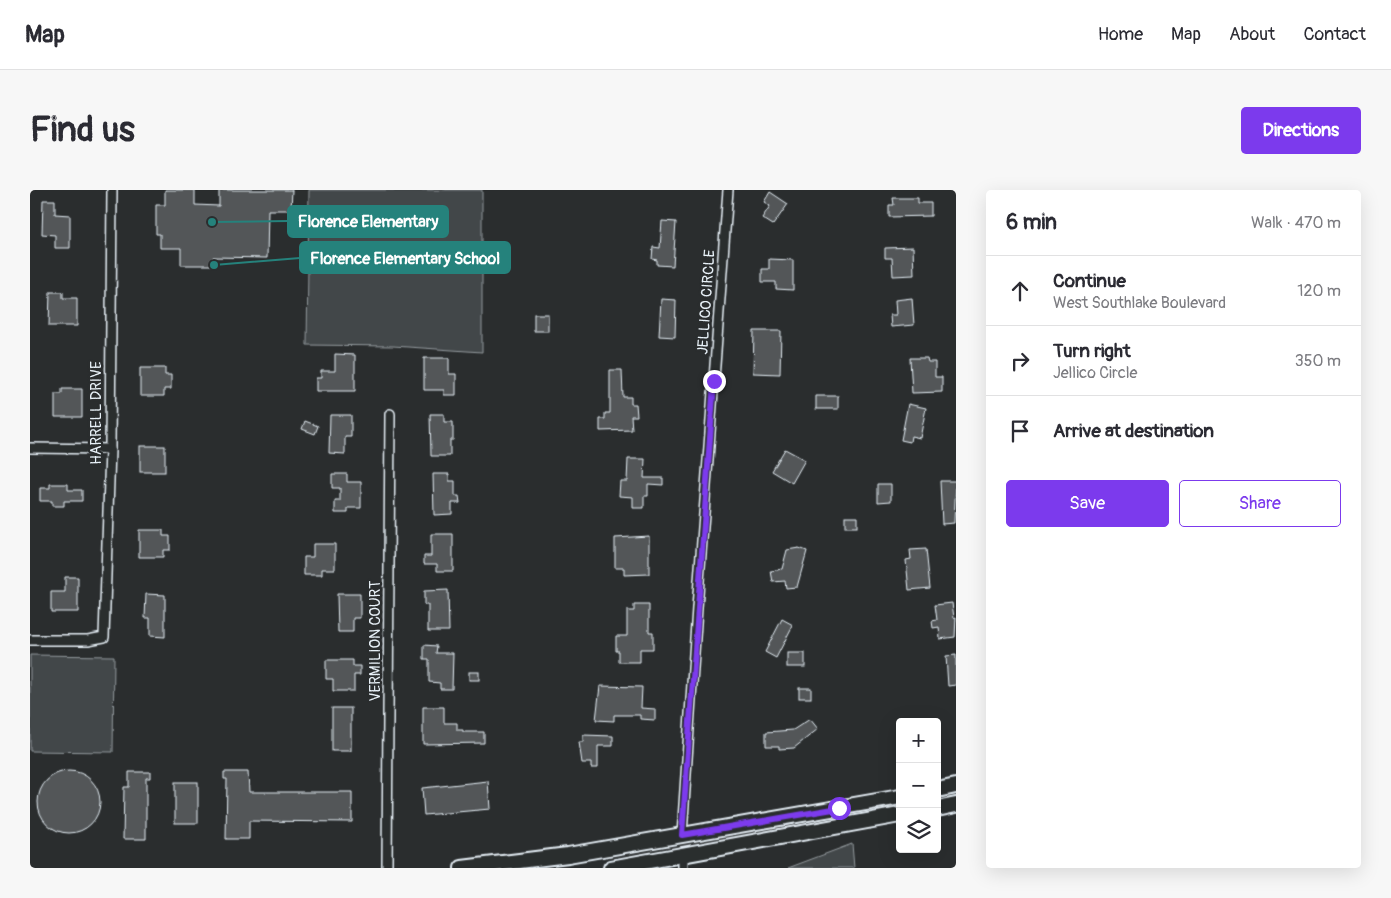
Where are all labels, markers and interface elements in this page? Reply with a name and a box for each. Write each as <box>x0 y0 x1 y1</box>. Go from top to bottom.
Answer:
text: Map <box>25 20 65 49</box>
text: Home <box>1098 23 1143 46</box>
text: Map <box>1171 23 1201 46</box>
text: About <box>1229 23 1275 46</box>
text: Contact <box>1303 23 1366 46</box>
button: Directions <box>1241 107 1361 154</box>
text: Find us <box>30 108 135 152</box>
callout: Florence Elementary <box>288 206 448 237</box>
text: 6 min <box>1006 209 1057 236</box>
text: Florence Elementary <box>298 212 438 232</box>
text: Walk · 470 m <box>1251 213 1341 233</box>
callout: Florence Elementary School <box>300 242 510 273</box>
text: Florence Elementary School <box>310 249 500 269</box>
street label: JELLICO CIRCLE <box>693 249 720 355</box>
text: Continue <box>1053 269 1126 293</box>
icon: ahead <box>1006 277 1034 305</box>
text: 120 m <box>1297 281 1341 301</box>
text: West Southlake Boulevard <box>1053 293 1226 313</box>
text: Turn right <box>1053 339 1131 363</box>
icon: right <box>1006 347 1034 375</box>
text: 350 m <box>1295 351 1341 371</box>
street label: HARRELL DRIVE <box>87 361 106 465</box>
text: Jellico Circle <box>1053 363 1137 383</box>
route end <box>703 370 726 393</box>
icon: arrive <box>1006 417 1034 445</box>
text: Arrive at destination <box>1053 419 1214 443</box>
button: Save <box>1006 480 1169 527</box>
button: Share <box>1179 480 1341 527</box>
street label: VERMILION COURT <box>366 580 385 702</box>
map controls <box>896 718 941 853</box>
button: + <box>896 718 941 763</box>
button: − <box>896 763 941 808</box>
route start <box>828 797 851 820</box>
button: layers <box>896 808 941 853</box>

